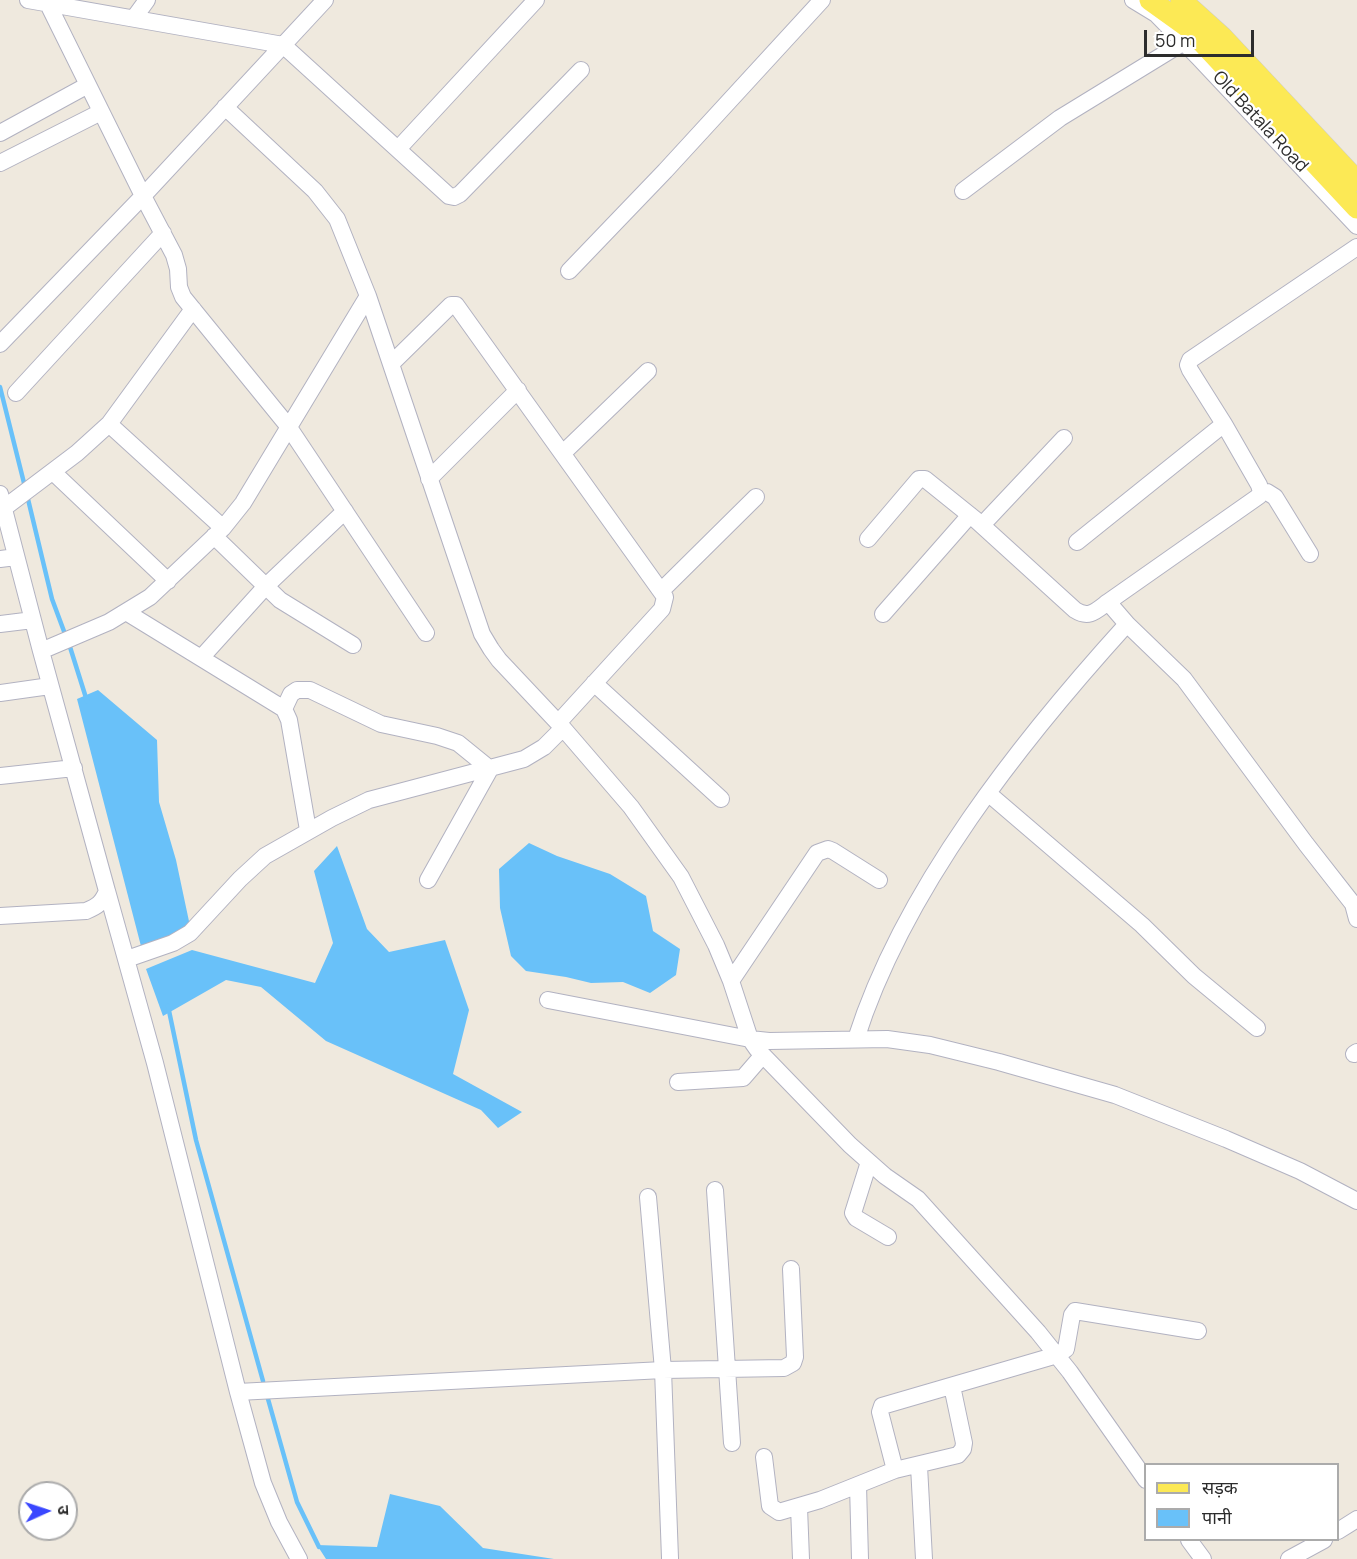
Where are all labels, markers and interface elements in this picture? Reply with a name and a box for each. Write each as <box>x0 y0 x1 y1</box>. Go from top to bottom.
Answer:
scale bar <box>1147 18 1256 56</box>
text: 50 m <box>1155 28 1195 52</box>
street label: Old Batala Road <box>1208 67 1312 177</box>
legend <box>1144 1463 1339 1541</box>
text: सड़क <box>1202 1475 1238 1499</box>
north arrow <box>18 1481 78 1541</box>
text: उ <box>53 1505 75 1515</box>
text: पानी <box>1202 1505 1232 1529</box>

